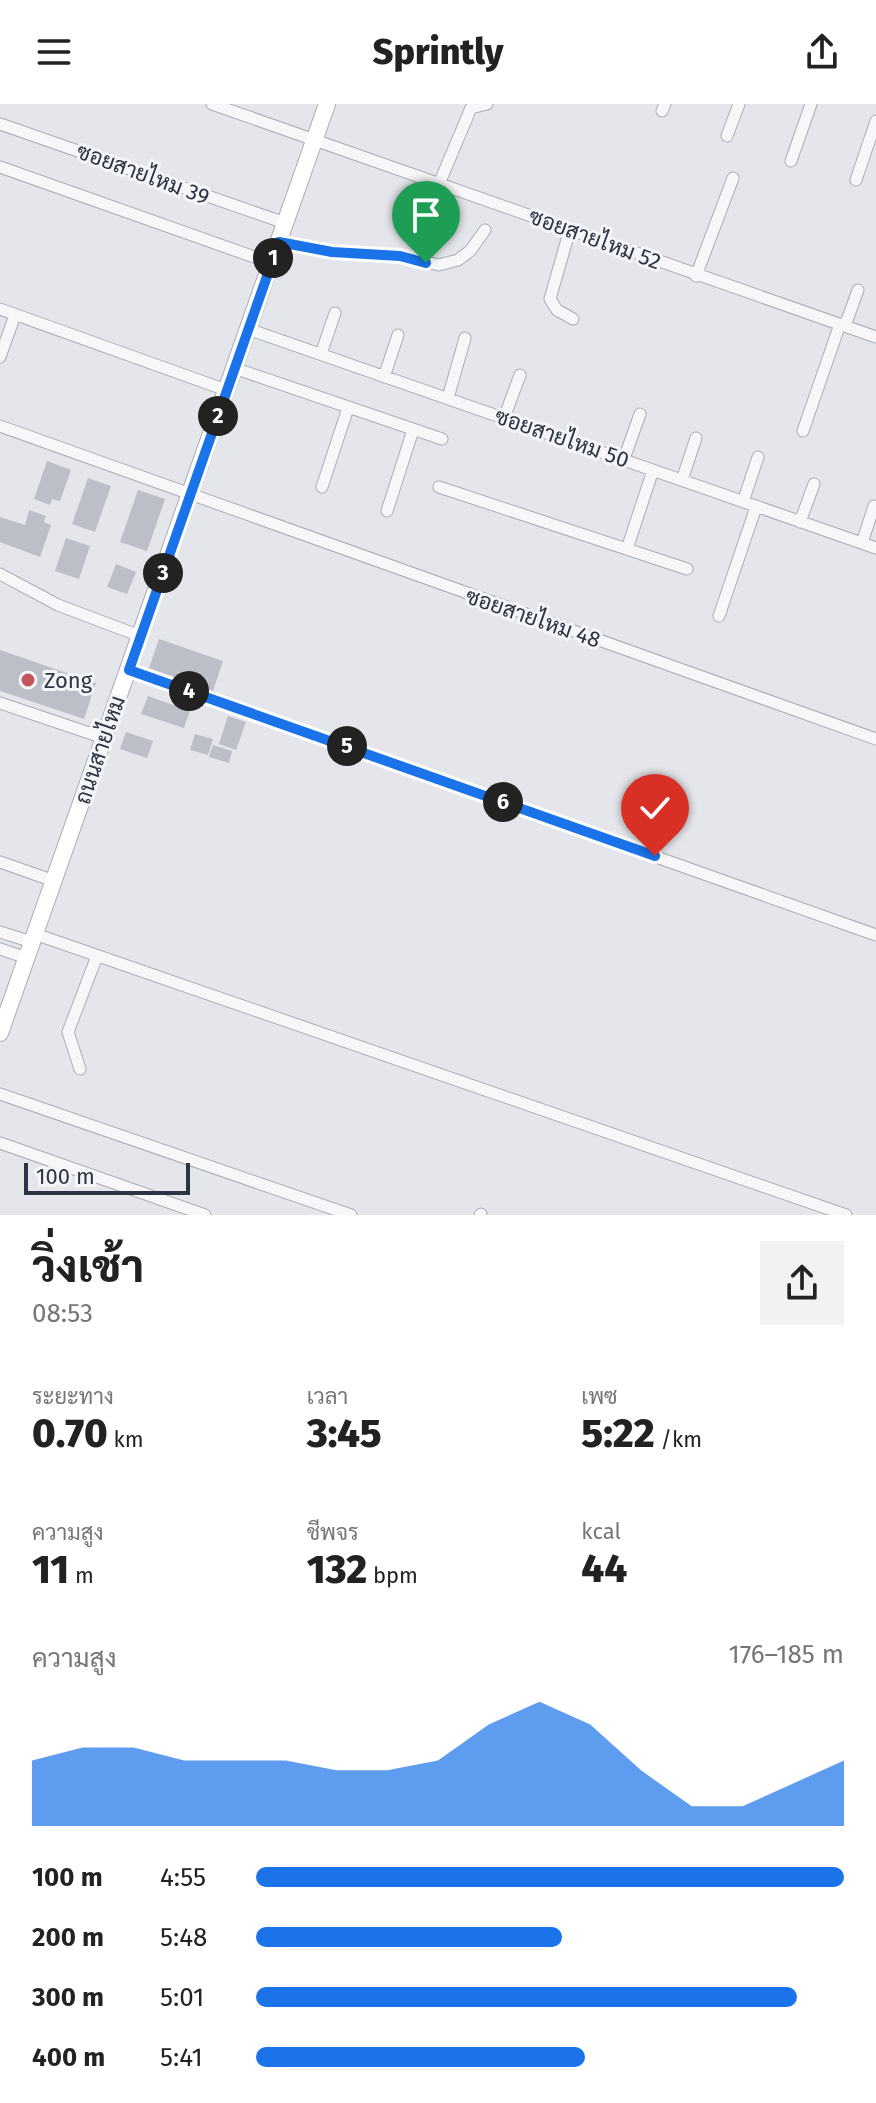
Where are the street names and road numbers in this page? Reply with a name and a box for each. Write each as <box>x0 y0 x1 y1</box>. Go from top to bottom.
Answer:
street label: ซอยสายไหม 39 <box>73 137 213 210</box>
street label: ซอยสายไหม 52 <box>525 202 665 275</box>
street label: ซอยสายไหม 50 <box>491 401 633 474</box>
street label: ซอยสายไหม 48 <box>462 581 604 654</box>
street label: ถนนสายไหม <box>68 692 131 808</box>

